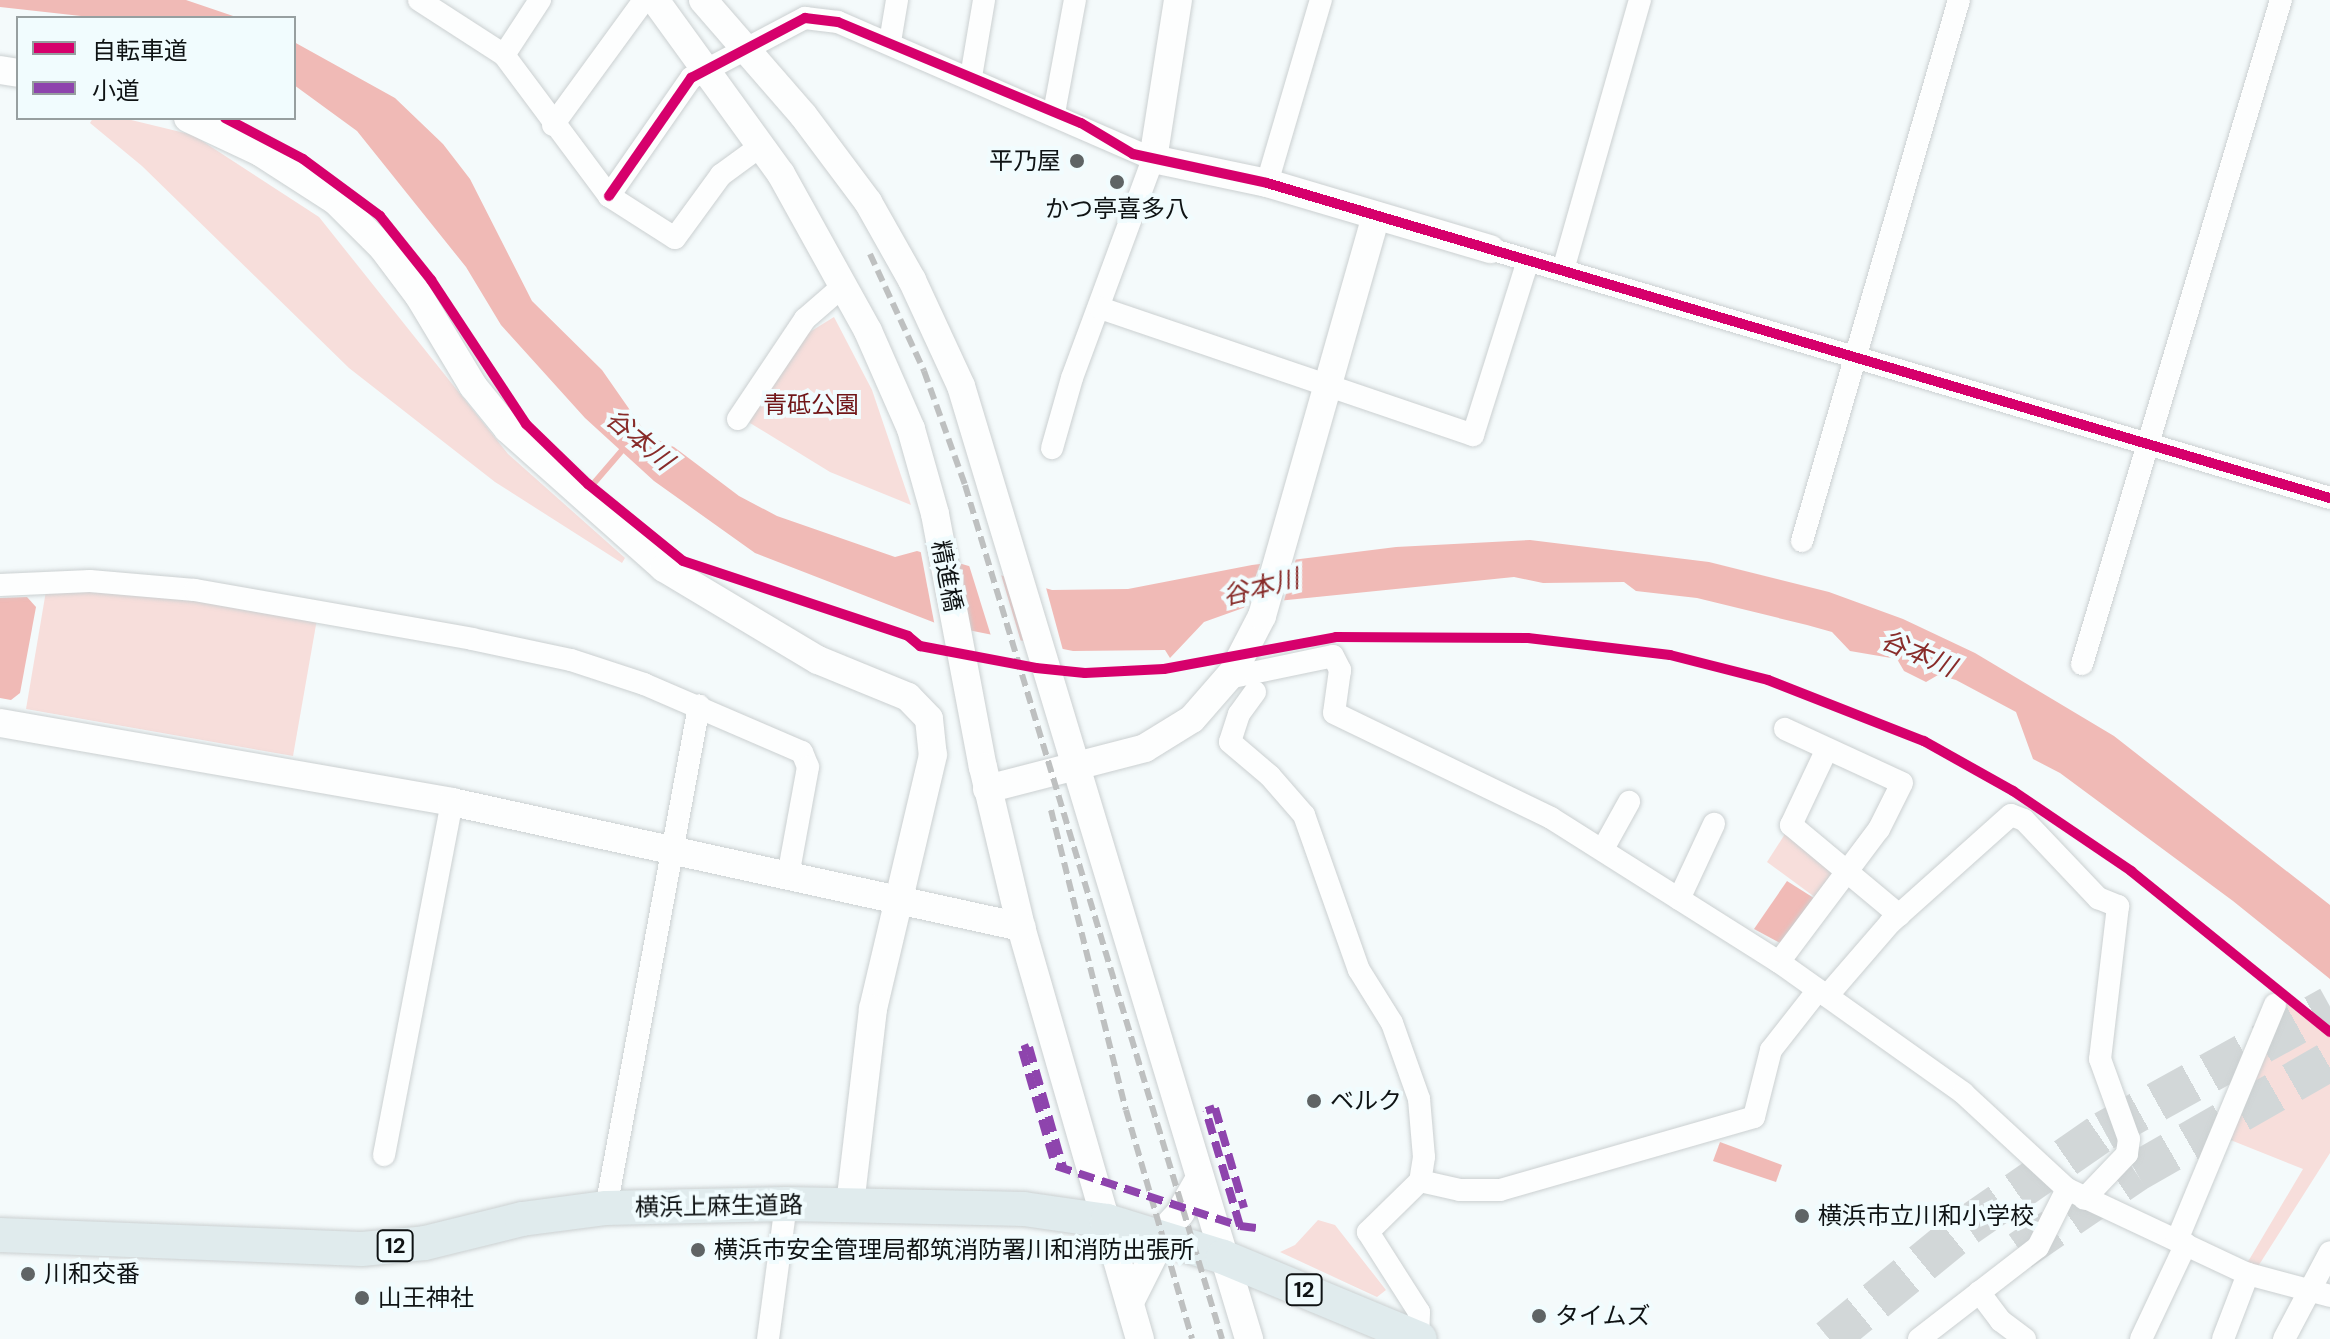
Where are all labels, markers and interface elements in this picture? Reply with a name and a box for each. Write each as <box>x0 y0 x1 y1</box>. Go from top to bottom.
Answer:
legend <box>16 16 296 120</box>
text: 自転車道 <box>92 35 188 66</box>
text: 小道 <box>92 75 140 106</box>
place label: 平乃屋 <box>989 147 1061 175</box>
marker: 平乃屋 <box>1068 152 1086 170</box>
marker: かつ亭喜多八 <box>1108 173 1126 191</box>
place label: かつ亭喜多八 <box>1045 195 1189 223</box>
park label: 青砥公園 <box>763 391 859 419</box>
water label: 谷本川 <box>599 403 679 477</box>
street label: 精進橋 <box>926 538 968 614</box>
water label: 谷本川 <box>1219 563 1303 613</box>
water label: 谷本川 <box>1876 624 1960 684</box>
place label: ベルク <box>1330 1087 1402 1115</box>
marker: ベルク <box>1305 1092 1323 1110</box>
street label: 横浜上麻生道路 <box>635 1190 803 1222</box>
place label: 横浜市立川和小学校 <box>1818 1202 2034 1230</box>
marker: 横浜市立川和小学校 <box>1793 1207 1811 1225</box>
road number: 12 <box>375 1228 415 1264</box>
place label: 横浜市安全管理局都筑消防署川和消防出張所 <box>714 1236 1194 1264</box>
marker: 横浜市安全管理局都筑消防署川和消防出張所 <box>689 1241 707 1259</box>
place label: 川和交番 <box>44 1260 140 1288</box>
marker: 川和交番 <box>19 1265 37 1283</box>
road number: 12 <box>1284 1272 1324 1308</box>
place label: 山王神社 <box>378 1284 474 1312</box>
marker: 山王神社 <box>353 1289 371 1307</box>
place label: タイムズ <box>1555 1302 1651 1330</box>
marker: タイムズ <box>1530 1307 1548 1325</box>

